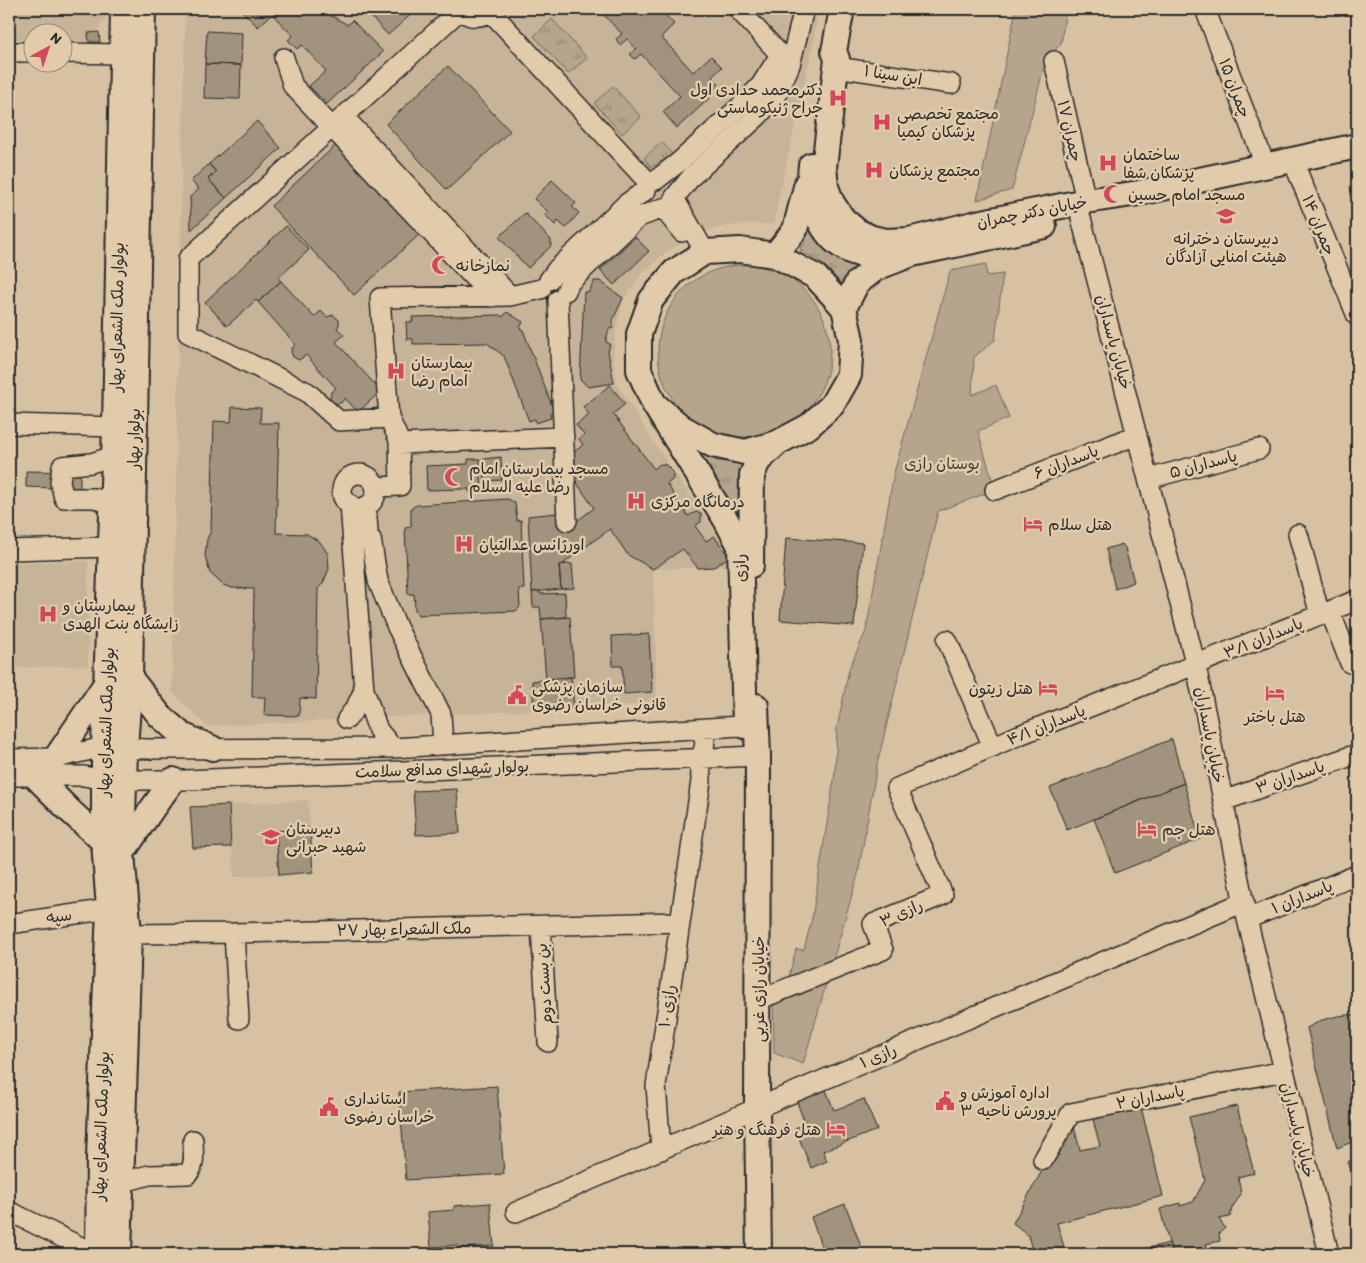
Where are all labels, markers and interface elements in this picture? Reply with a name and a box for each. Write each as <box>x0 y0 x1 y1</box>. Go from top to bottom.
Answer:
north arrow <box>22 22 72 72</box>
text: N <box>47 29 65 48</box>
street label: چمران ۱۵ <box>1214 56 1255 121</box>
street label: ابن سینا ۱ <box>863 61 923 89</box>
place label: دکترمحمد حدادی اول جراح ژنیکوماستی <box>690 80 823 118</box>
hospital icon: دکترمحمد حدادی اول جراح ژنیکوماستی <box>827 87 849 109</box>
street label: چمران ۱۷ <box>1053 98 1086 164</box>
place label: مجتمع تخصصی پزشکان کیمیا <box>897 104 999 142</box>
hospital icon: مجتمع تخصصی پزشکان کیمیا <box>871 111 893 133</box>
place label: ساختمان پزشکان شفا <box>1123 145 1194 183</box>
hospital icon: ساختمان پزشکان شفا <box>1097 152 1119 174</box>
hospital icon: مجتمع پزشکان <box>863 159 885 181</box>
place label: مجتمع پزشکان <box>889 161 980 182</box>
mosque icon: مسجد امام حسین <box>1102 183 1124 205</box>
place label: مسجد امام حسین <box>1128 185 1245 207</box>
street label: خیابان دکتر چمران <box>975 192 1089 233</box>
street label: چمران ۱۴ <box>1297 192 1340 258</box>
school or university icon: دبیرستان دخترانه هیئت امنایی آزادگان <box>1215 205 1237 227</box>
place label: دبیرستان دخترانه هیئت امنایی آزادگان <box>1165 229 1287 267</box>
street label: بولوار ملک الشعرای بهار <box>106 242 129 394</box>
mosque icon: نمازخانه <box>430 254 452 276</box>
place label: نمازخانه <box>456 256 510 275</box>
street label: خیابان پاسداران <box>1091 292 1136 392</box>
place label: بیمارستان امام رضا <box>411 353 473 393</box>
hospital icon: بیمارستان امام رضا <box>385 360 407 382</box>
street label: بولوار بهار <box>124 408 145 472</box>
street label: پاسداران ۶ <box>1031 441 1101 484</box>
street label: پاسداران ۵ <box>1167 446 1239 483</box>
park label: بوستان رازی <box>904 454 980 474</box>
place label: مسجد بیمارستان امام رضا علیه السلام <box>469 459 609 499</box>
mosque icon: مسجد بیمارستان امام رضا علیه السلام <box>443 466 465 488</box>
hospital icon: درمانگاه مرکزی <box>625 490 647 512</box>
place label: درمانگاه مرکزی <box>651 492 745 511</box>
hotel icon: هتل سلام <box>1022 513 1044 535</box>
place label: هتل سلام <box>1048 515 1112 537</box>
hospital icon: اورژانس عدالتیان <box>453 533 475 555</box>
place label: اورژانس عدالتیان <box>479 535 584 554</box>
street label: رازی <box>730 554 750 582</box>
place label: بیمارستان و زایشگاه بنت الهدی <box>61 596 179 633</box>
hospital icon: بیمارستان و زایشگاه بنت الهدی <box>37 603 59 625</box>
street label: پاسداران ۳/۱ <box>1221 613 1306 663</box>
street label: بولوار ملک الشعرای بهار <box>94 647 119 799</box>
place label: سازمان پزشکی قانونی خراسان رضوی <box>532 677 666 715</box>
hotel icon: هتل زیتون <box>1037 677 1059 699</box>
place label: هتل زیتون <box>969 679 1033 699</box>
hotel icon: هتل باختر <box>1264 682 1286 704</box>
public building icon: سازمان پزشکی قانونی خراسان رضوی <box>506 684 528 706</box>
street label: خیابان پاسداران <box>1190 685 1229 785</box>
street label: پاسداران ۴/۱ <box>1004 701 1088 750</box>
place label: هتل باختر <box>1242 707 1306 726</box>
street label: بولوار شهدای مدافع سلامت <box>355 756 529 784</box>
street label: پاسداران ۳ <box>1253 756 1327 799</box>
hotel icon: هتل جم <box>1136 818 1158 840</box>
place label: دبیرستان شهید حبرانی <box>286 819 366 857</box>
place label: هتل جم <box>1162 820 1215 842</box>
school or university icon: دبیرستان شهید حبرانی <box>260 826 282 848</box>
street label: پاسداران ۱ <box>1269 876 1336 919</box>
street label: رازی ۳ <box>877 895 925 931</box>
street label: سپه <box>45 905 73 928</box>
street label: ملک الشعراء بهار ۲۷ <box>336 918 472 940</box>
street label: خیابان رازی غربی <box>749 936 769 1042</box>
street label: بن بست دوم <box>532 942 559 1025</box>
street label: رازی ۱۰ <box>655 983 679 1029</box>
street label: رازی ۱ <box>857 1040 899 1072</box>
street label: بولوار ملک الشعرای بهار <box>89 1051 114 1203</box>
street label: خیابان پاسداران <box>1276 1080 1319 1180</box>
street label: پاسداران ۲ <box>1114 1081 1186 1114</box>
place label: اداره آموزش و پرورش ناحیه ۳ <box>958 1083 1057 1121</box>
place label: استانداری خراسان رضوی <box>344 1089 435 1127</box>
public building icon: اداره آموزش و پرورش ناحیه ۳ <box>934 1090 956 1112</box>
public building icon: استانداری خراسان رضوی <box>318 1096 340 1118</box>
hotel icon: هتل فرهنگ و هنر <box>825 1118 847 1140</box>
place label: هتل فرهنگ و هنر <box>711 1120 821 1139</box>

